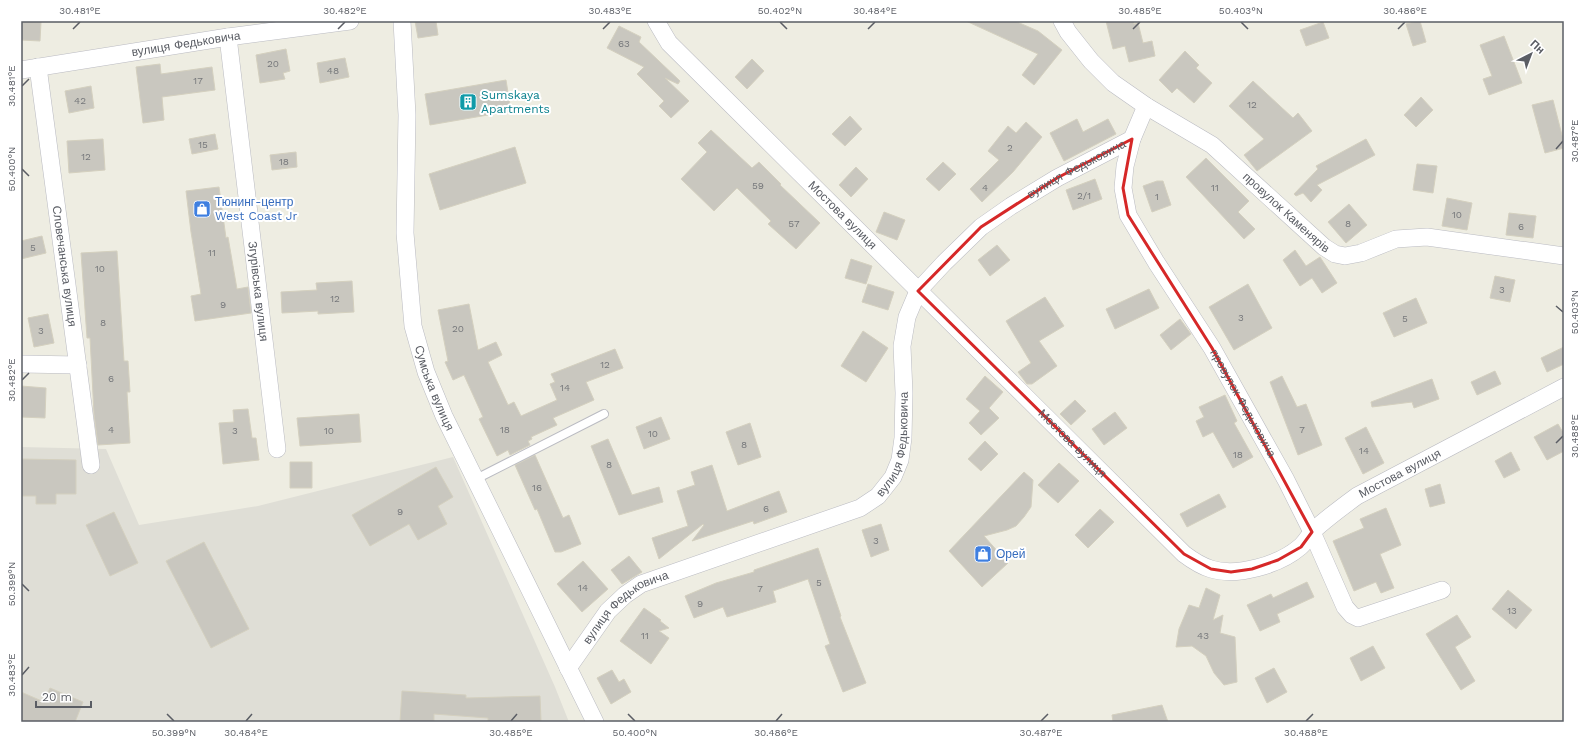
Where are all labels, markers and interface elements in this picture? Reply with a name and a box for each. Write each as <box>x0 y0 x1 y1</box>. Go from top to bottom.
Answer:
text: 30.481°E <box>59 5 101 16</box>
text: 30.482°E <box>323 5 367 16</box>
text: 30.483°E <box>588 5 632 16</box>
text: 50.402°N <box>758 5 802 16</box>
text: 30.484°E <box>853 5 897 16</box>
text: 30.485°E <box>1118 5 1162 16</box>
text: 50.403°N <box>1219 5 1263 16</box>
text: 30.486°E <box>1383 5 1427 16</box>
street label: вулиця Федьковича <box>131 28 242 59</box>
north arrow <box>1511 34 1551 74</box>
text: Пн <box>1528 37 1547 57</box>
house number: 63 <box>618 38 630 49</box>
house number: 20 <box>267 58 279 69</box>
text: 30.481°E <box>6 65 17 107</box>
house number: 48 <box>327 65 339 76</box>
house number: 17 <box>193 75 203 86</box>
place label: Sumskaya Apartments <box>481 88 550 116</box>
building icon: Sumskaya Apartments <box>458 92 478 112</box>
house number: 42 <box>74 95 86 106</box>
house number: 12 <box>1247 99 1257 110</box>
text: 30.487°E <box>1569 120 1580 162</box>
street label: вулиця Федьковича <box>1025 136 1128 201</box>
house number: 15 <box>198 139 208 150</box>
house number: 2 <box>1007 142 1013 153</box>
text: 50.400°N <box>6 147 17 191</box>
house number: 12 <box>81 151 91 162</box>
house number: 18 <box>279 156 289 167</box>
street label: провулок Каменярів <box>1240 170 1332 256</box>
street label: Мостова вулиця <box>805 178 880 252</box>
house number: 59 <box>752 180 764 191</box>
house number: 4 <box>982 182 988 193</box>
house number: 11 <box>1211 182 1219 193</box>
house number: 2/1 <box>1077 190 1091 201</box>
house number: 1 <box>1155 191 1159 202</box>
place label: Тюнинг-центр West Coast Jr <box>215 195 298 223</box>
shop icon: Тюнинг-центр West Coast Jr <box>192 199 212 219</box>
street label: Словечанська вулиця <box>50 205 80 328</box>
house number: 10 <box>1452 209 1462 220</box>
house number: 57 <box>788 218 800 229</box>
house number: 8 <box>1345 218 1351 229</box>
house number: 6 <box>1518 221 1524 232</box>
street label: Згурівська вулиця <box>245 240 271 342</box>
house number: 5 <box>30 242 36 253</box>
house number: 11 <box>208 247 216 258</box>
house number: 10 <box>95 263 105 274</box>
house number: 3 <box>1499 284 1505 295</box>
text: 50.403°N <box>1569 290 1580 334</box>
house number: 12 <box>330 293 340 304</box>
house number: 9 <box>220 299 226 310</box>
house number: 3 <box>1238 312 1244 323</box>
house number: 5 <box>1402 313 1408 324</box>
house number: 8 <box>100 317 106 328</box>
house number: 20 <box>452 323 464 334</box>
house number: 3 <box>38 325 44 336</box>
street label: Сумська вулиця <box>412 344 457 433</box>
street label: провулок Федьковича <box>1207 347 1279 460</box>
text: 30.482°E <box>6 358 17 402</box>
house number: 12 <box>600 359 610 370</box>
house number: 6 <box>108 373 114 384</box>
house number: 14 <box>560 382 570 393</box>
street label: вулиця Федьковича <box>873 391 911 499</box>
street label: Мостова вулиця <box>1035 406 1110 480</box>
text: 30.488°E <box>1569 414 1580 458</box>
house number: 4 <box>108 424 114 435</box>
house number: 18 <box>500 424 510 435</box>
house number: 7 <box>1299 424 1305 435</box>
house number: 3 <box>232 425 238 436</box>
house number: 10 <box>324 425 334 436</box>
house number: 10 <box>648 428 658 439</box>
house number: 8 <box>741 439 747 450</box>
house number: 14 <box>1359 445 1369 456</box>
street label: Мостова вулиця <box>1356 446 1443 501</box>
house number: 18 <box>1233 449 1243 460</box>
house number: 8 <box>606 459 612 470</box>
house number: 16 <box>532 482 542 493</box>
house number: 6 <box>763 503 769 514</box>
house number: 9 <box>397 506 403 517</box>
house number: 3 <box>873 535 879 546</box>
shop icon: Орей <box>973 544 993 564</box>
place label: Орей <box>996 547 1025 561</box>
text: 50.399°N <box>6 562 17 606</box>
street label: вулиця Федьковича <box>580 568 671 647</box>
house number: 5 <box>816 577 822 588</box>
house number: 14 <box>578 582 588 593</box>
house number: 7 <box>757 583 763 594</box>
house number: 9 <box>697 598 703 609</box>
house number: 13 <box>1507 605 1517 616</box>
house number: 11 <box>641 630 649 641</box>
house number: 43 <box>1197 630 1209 641</box>
text: 30.483°E <box>6 653 17 697</box>
scale bar <box>36 683 91 709</box>
text: 20 m <box>42 690 72 704</box>
text: 50.399°N <box>152 727 196 738</box>
text: 30.484°E <box>224 727 268 738</box>
text: 30.485°E <box>489 727 533 738</box>
text: 50.400°N <box>613 727 657 738</box>
text: 30.486°E <box>754 727 798 738</box>
text: 30.487°E <box>1020 727 1062 738</box>
text: 30.488°E <box>1284 727 1328 738</box>

